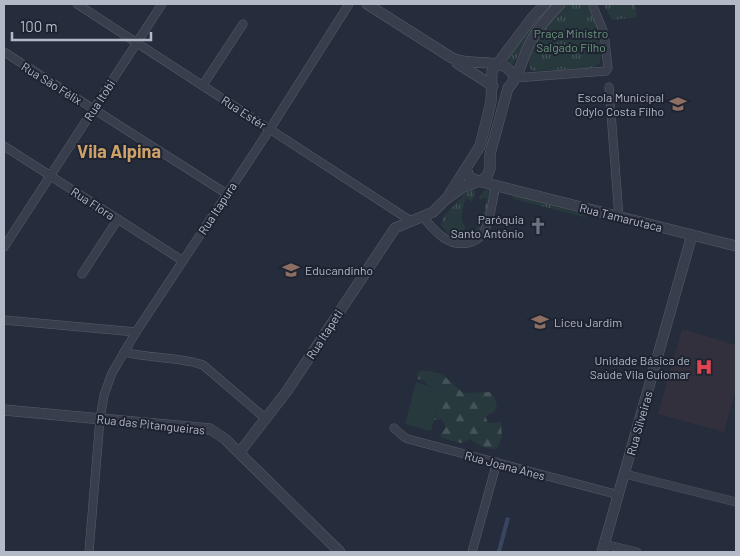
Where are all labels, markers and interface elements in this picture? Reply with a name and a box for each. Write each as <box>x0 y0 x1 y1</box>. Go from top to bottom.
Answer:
scale bar <box>12 10 151 42</box>
text: 100 m <box>20 17 58 35</box>
park label: Praça Ministro Salgado Filho <box>534 26 608 54</box>
street label: Rua São Félix <box>19 59 85 107</box>
street label: Rua Itobi <box>81 77 117 123</box>
place label: Escola Municipal Odylo Costa Filho <box>575 90 664 118</box>
street label: Rua Estér <box>219 92 269 132</box>
school or university icon: Escola Municipal Odylo Costa Filho <box>668 94 688 114</box>
district label: Vila Alpina <box>77 140 161 162</box>
street label: Rua Itapura <box>195 179 239 237</box>
street label: Rua Flora <box>69 184 117 222</box>
street label: Rua Tamarutaca <box>578 200 664 234</box>
place label: Paróquia Santo Antônio <box>451 212 524 240</box>
church icon: Paróquia Santo Antônio <box>528 216 548 236</box>
school or university icon: Educandinho <box>281 260 301 280</box>
place label: Educandinho <box>305 263 373 277</box>
street label: Rua Itapeti <box>303 307 345 361</box>
school or university icon: Liceu Jardim <box>530 312 550 332</box>
place label: Liceu Jardim <box>554 315 622 329</box>
place label: Unidade Básica de Saúde Vila Guiomar <box>590 353 691 381</box>
hospital icon: Unidade Básica de Saúde Vila Guiomar <box>694 357 714 377</box>
street label: Rua Silveiras <box>623 389 655 457</box>
street label: Rua das Pitangueiras <box>96 411 206 437</box>
street label: Rua Joana Anes <box>463 448 547 483</box>

